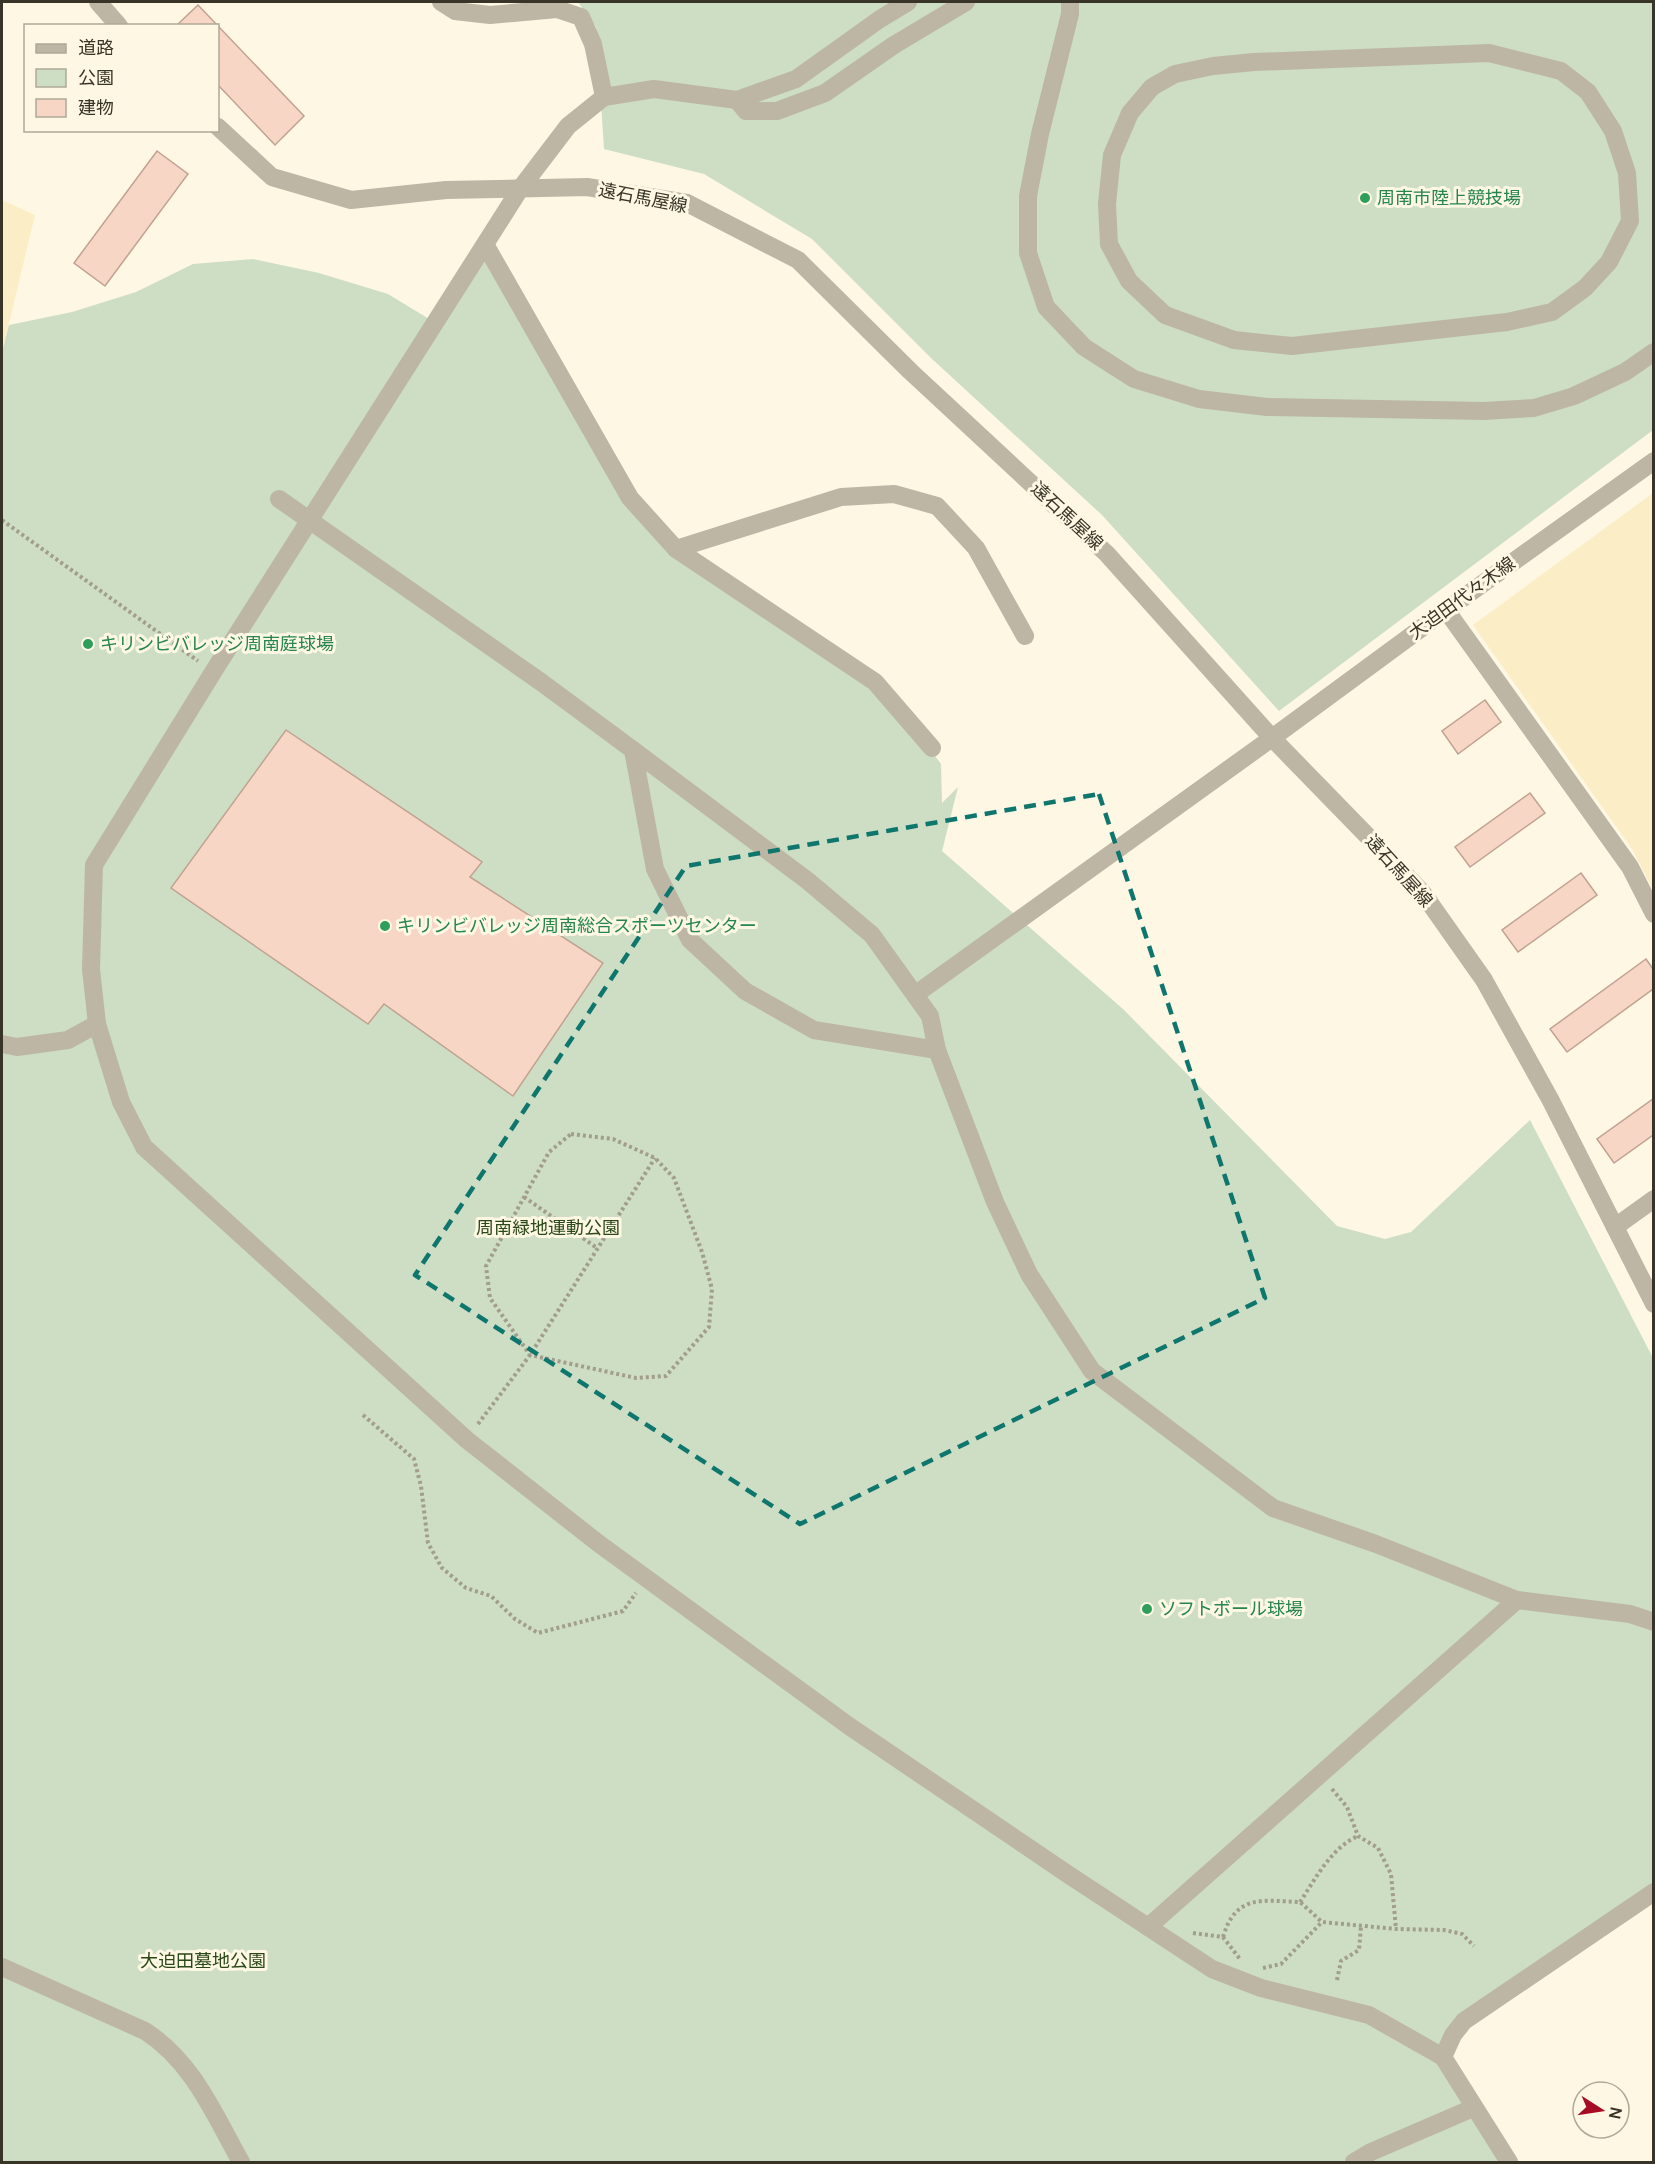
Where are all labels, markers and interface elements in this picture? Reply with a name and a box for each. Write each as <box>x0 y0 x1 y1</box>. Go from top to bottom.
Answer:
legend <box>24 24 219 132</box>
text: 道路 <box>78 35 114 59</box>
text: 公園 <box>78 65 114 89</box>
text: 建物 <box>78 95 114 119</box>
street label: 遠石馬屋線 <box>597 177 690 217</box>
place label: 周南市陸上競技場 <box>1377 185 1521 209</box>
marker: 周南市陸上競技場 <box>1358 191 1372 205</box>
street label: 遠石馬屋線 <box>1027 476 1109 555</box>
street label: 大迫田代々木線 <box>1403 550 1519 644</box>
place label: キリンビバレッジ周南庭球場 <box>100 631 334 655</box>
marker: キリンビバレッジ周南庭球場 <box>81 637 95 651</box>
street label: 遠石馬屋線 <box>1361 829 1439 912</box>
place label: キリンビバレッジ周南総合スポーツセンター <box>397 913 757 937</box>
marker: キリンビバレッジ周南総合スポーツセンター <box>378 919 392 933</box>
park label: 周南緑地運動公園 <box>476 1215 620 1239</box>
place label: ソフトボール球場 <box>1159 1596 1303 1620</box>
marker: ソフトボール球場 <box>1140 1602 1154 1616</box>
park label: 大迫田墓地公園 <box>140 1948 266 1972</box>
north arrow <box>1571 2080 1631 2140</box>
text: N <box>1604 2105 1628 2121</box>

